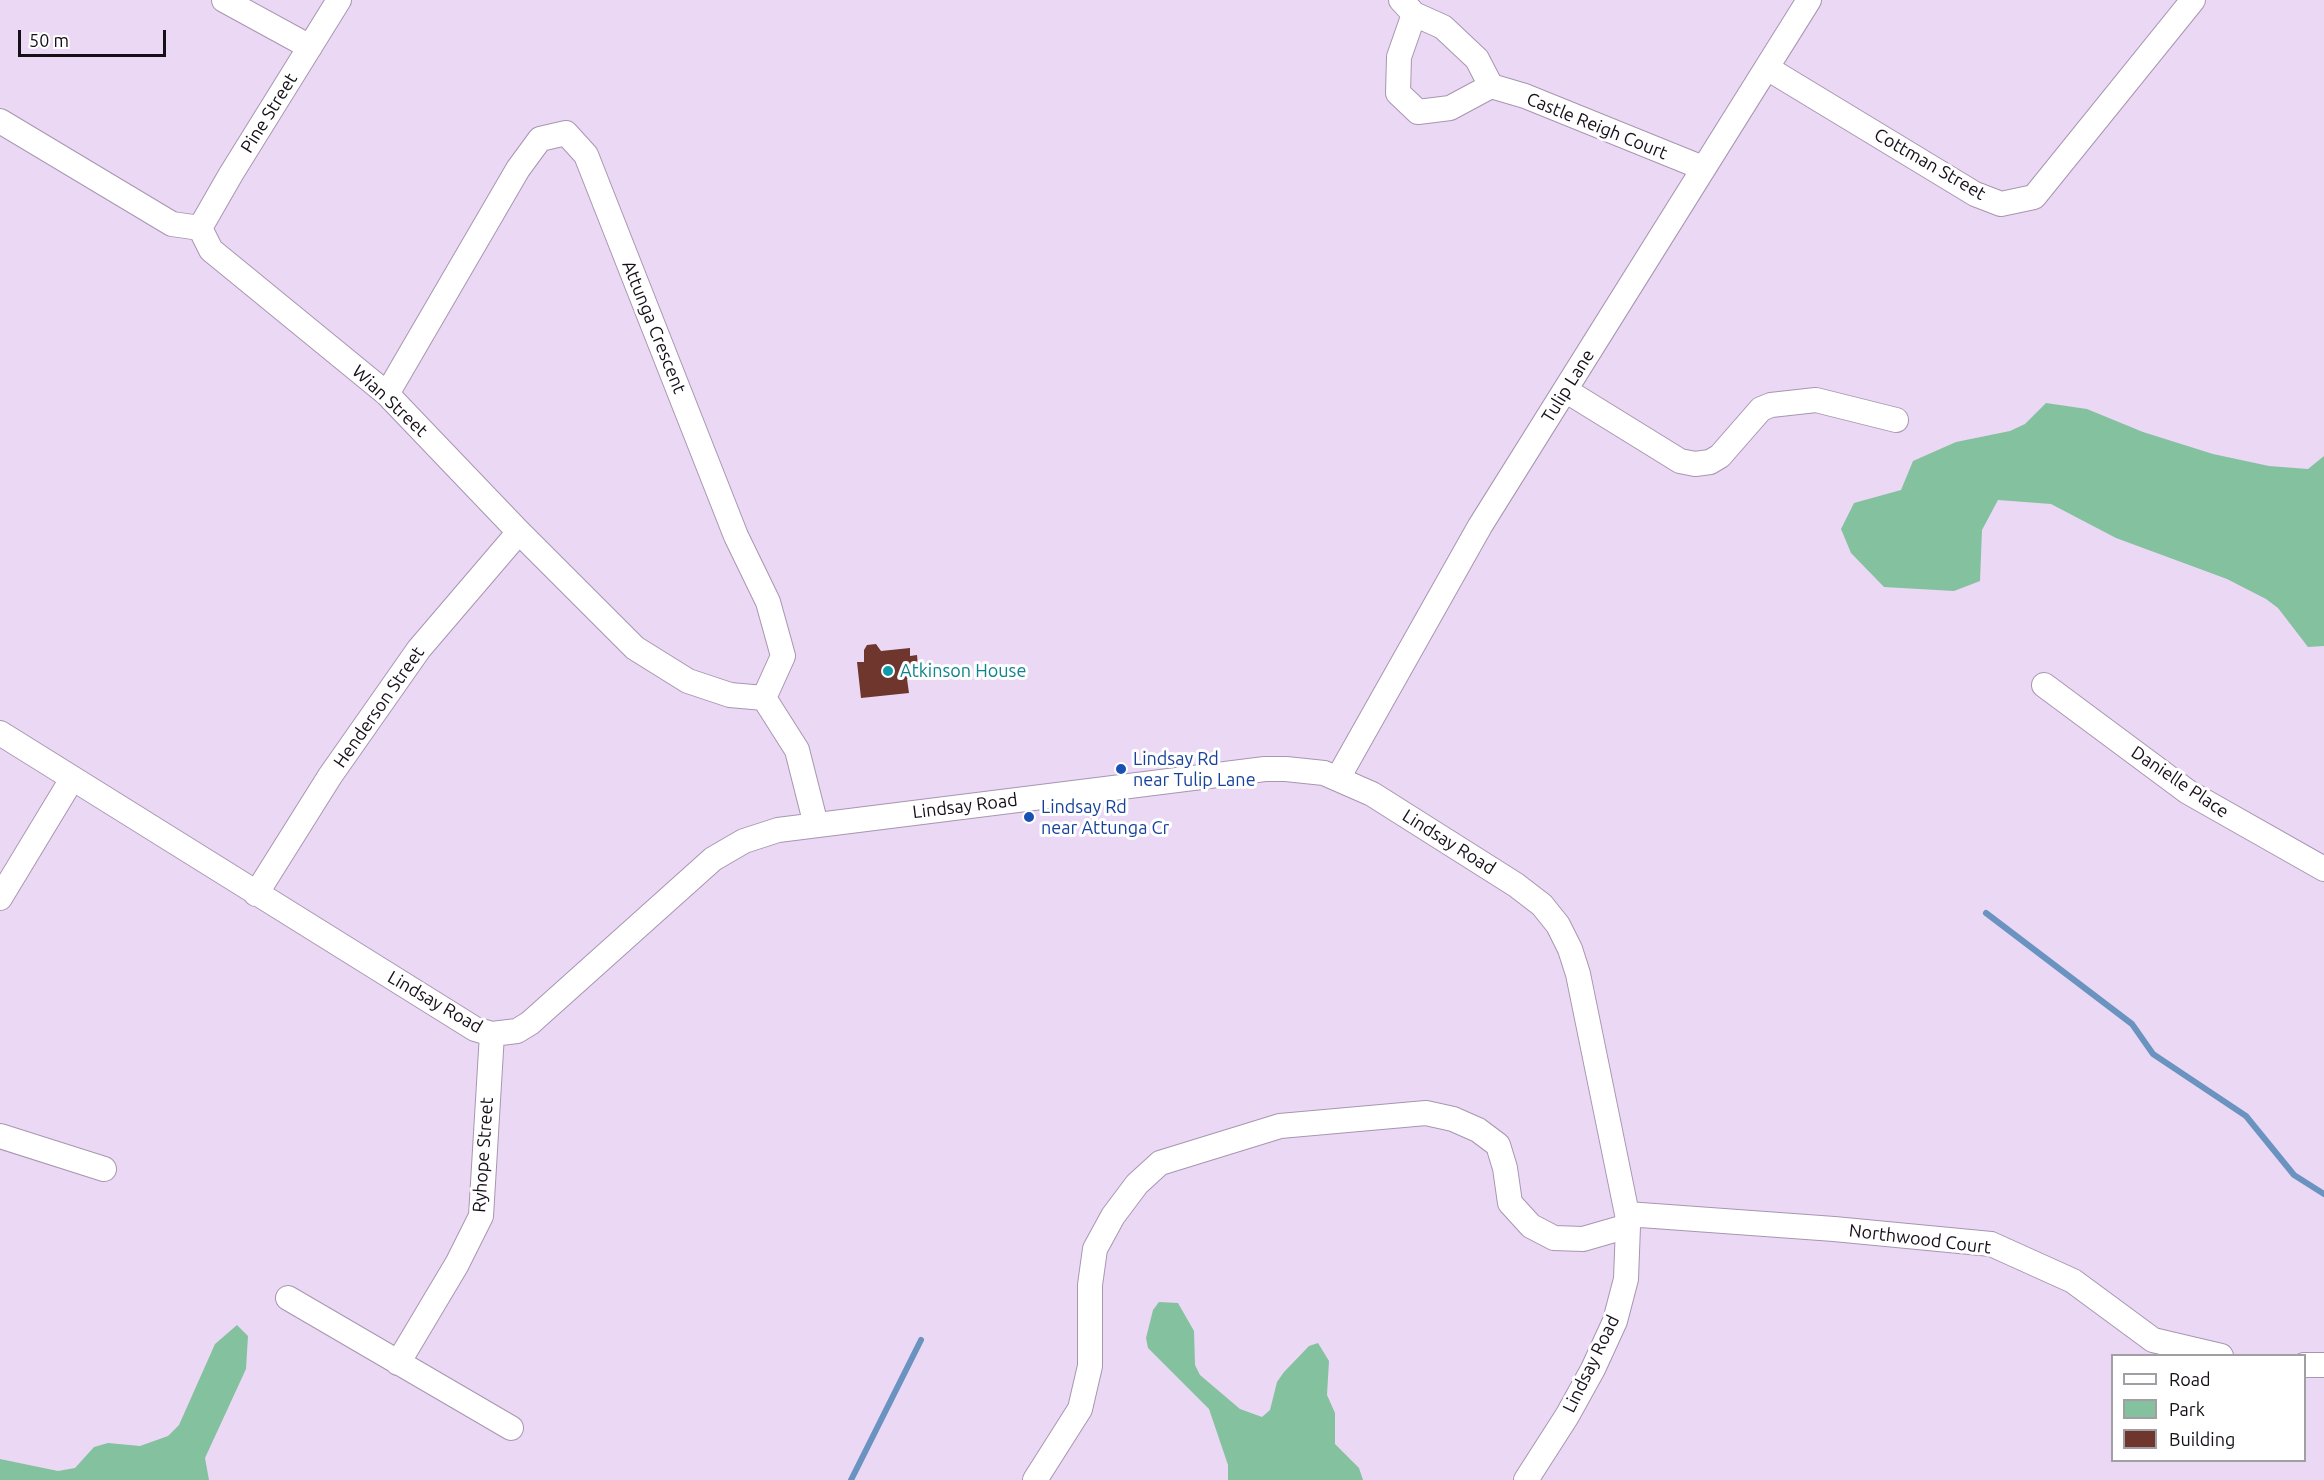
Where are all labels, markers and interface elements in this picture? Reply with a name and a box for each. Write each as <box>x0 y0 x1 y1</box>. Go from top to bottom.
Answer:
scale bar <box>21 18 170 56</box>
text: 50 m <box>29 30 69 50</box>
street label: Pine Street <box>236 69 302 157</box>
street label: Castle Reigh Court <box>1523 88 1671 164</box>
street label: Cottman Street <box>1870 123 1990 205</box>
street label: Attunga Crescent <box>618 257 690 397</box>
street label: Tulip Lane <box>1537 345 1599 427</box>
street label: Wian Street <box>348 361 432 441</box>
street label: Henderson Street <box>329 642 429 772</box>
place label: Atkinson House <box>900 660 1026 682</box>
marker: Atkinson House <box>881 664 895 678</box>
street label: Danielle Place <box>2127 741 2233 823</box>
place label: Lindsay Rd near Tulip Lane <box>1133 748 1256 790</box>
marker: Lindsay Rd near Tulip Lane <box>1114 762 1128 776</box>
street label: Lindsay Road <box>911 789 1019 823</box>
place label: Lindsay Rd near Attunga Cr <box>1041 796 1169 838</box>
street label: Lindsay Road <box>1398 805 1500 879</box>
marker: Lindsay Rd near Attunga Cr <box>1022 810 1036 824</box>
street label: Lindsay Road <box>384 966 486 1038</box>
street label: Ryhope Street <box>468 1097 498 1213</box>
street label: Northwood Court <box>1848 1220 1992 1258</box>
street label: Lindsay Road <box>1558 1312 1624 1416</box>
legend <box>2111 1354 2306 1462</box>
text: Road <box>2169 1369 2211 1389</box>
text: Park <box>2169 1399 2205 1419</box>
text: Building <box>2169 1429 2235 1449</box>

